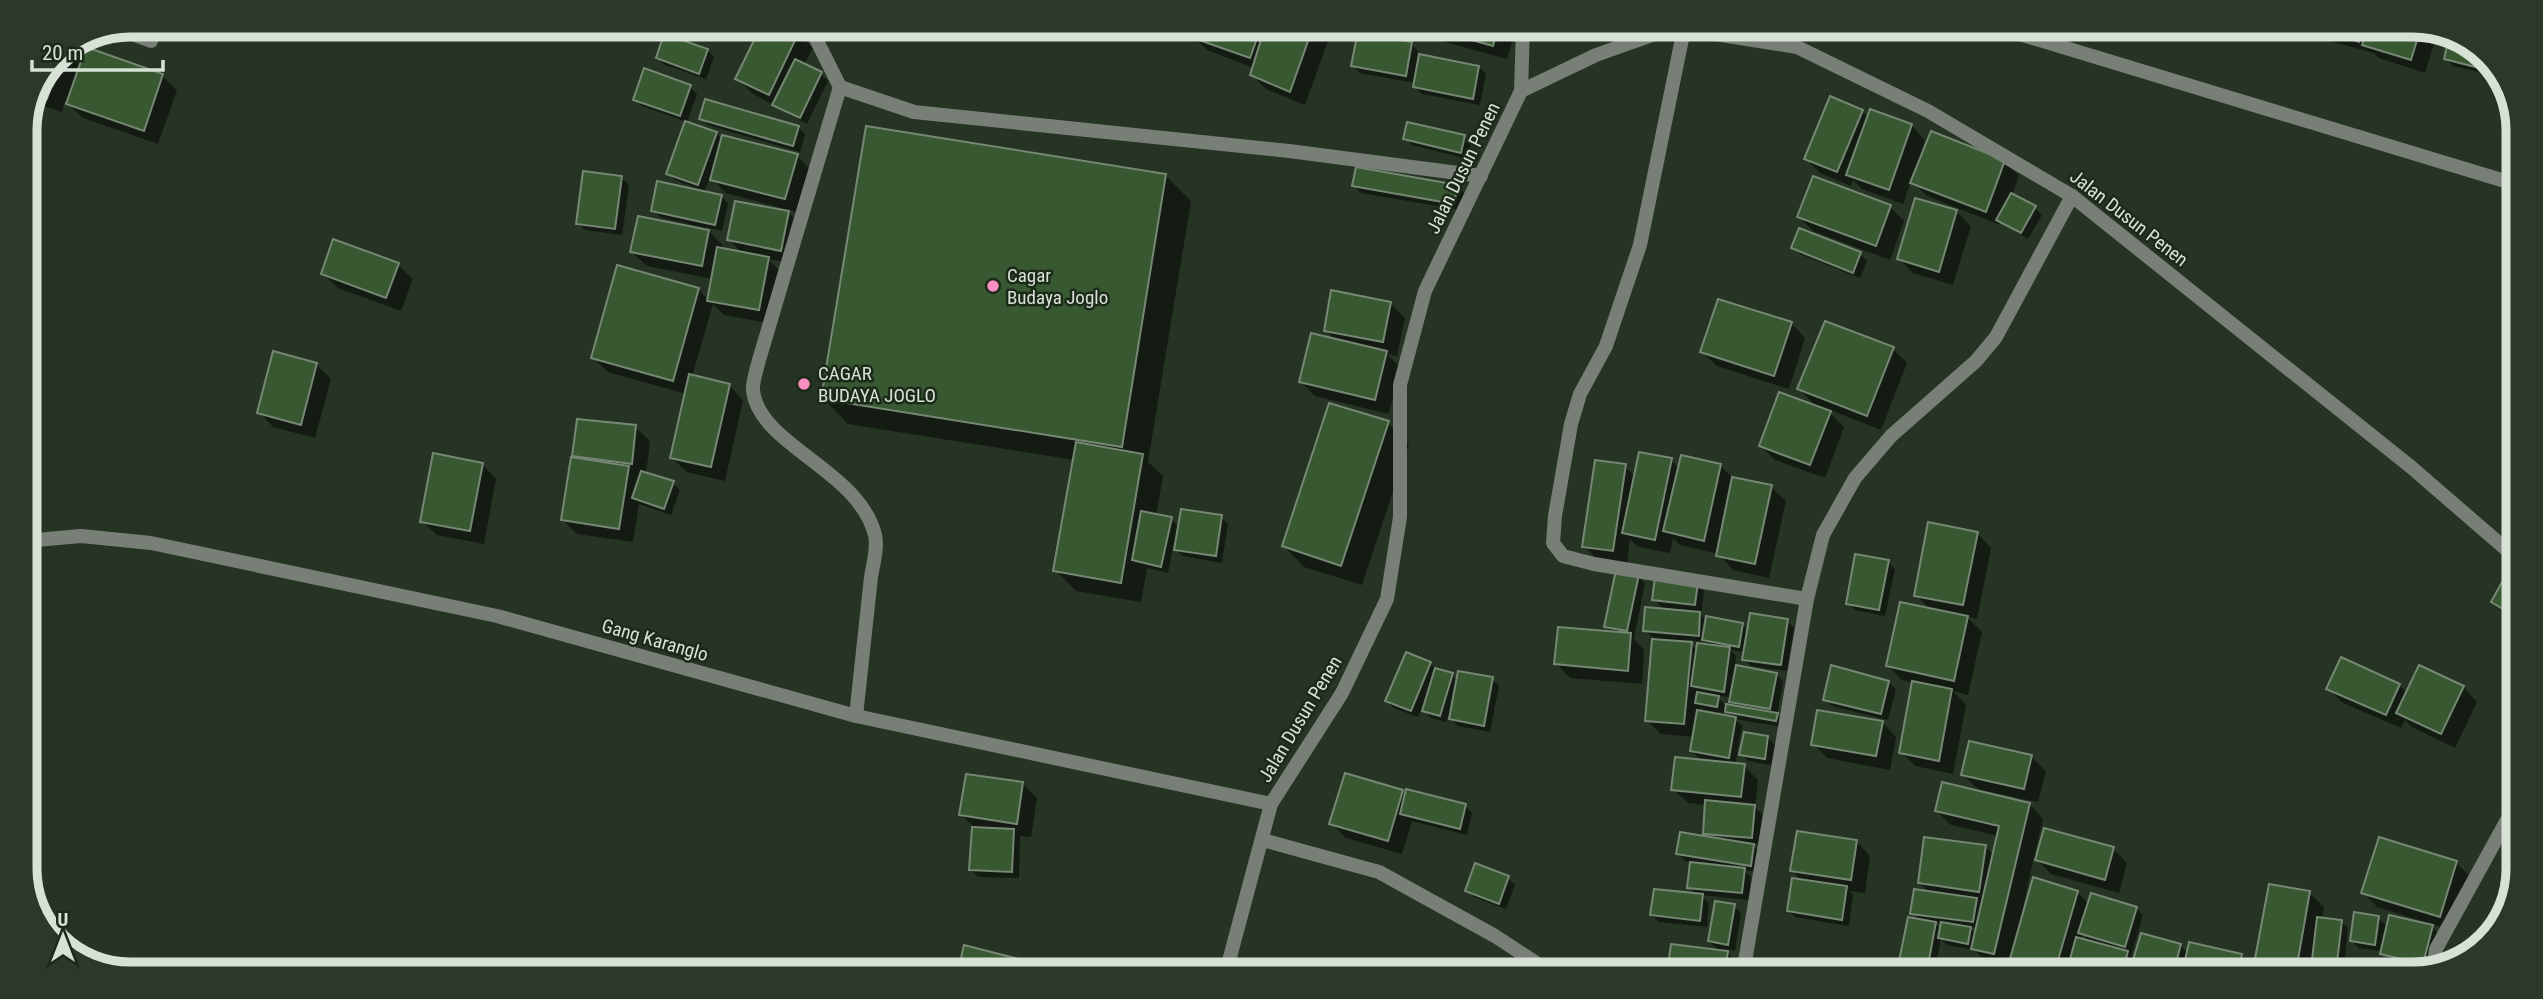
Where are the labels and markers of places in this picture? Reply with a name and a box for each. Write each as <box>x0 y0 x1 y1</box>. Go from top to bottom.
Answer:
place label: Cagar Budaya Joglo <box>1007 264 1108 309</box>
marker: Cagar Budaya Joglo <box>985 278 1001 294</box>
place label: CAGAR BUDAYA JOGLO <box>818 362 936 407</box>
marker: CAGAR BUDAYA JOGLO <box>796 376 812 392</box>

